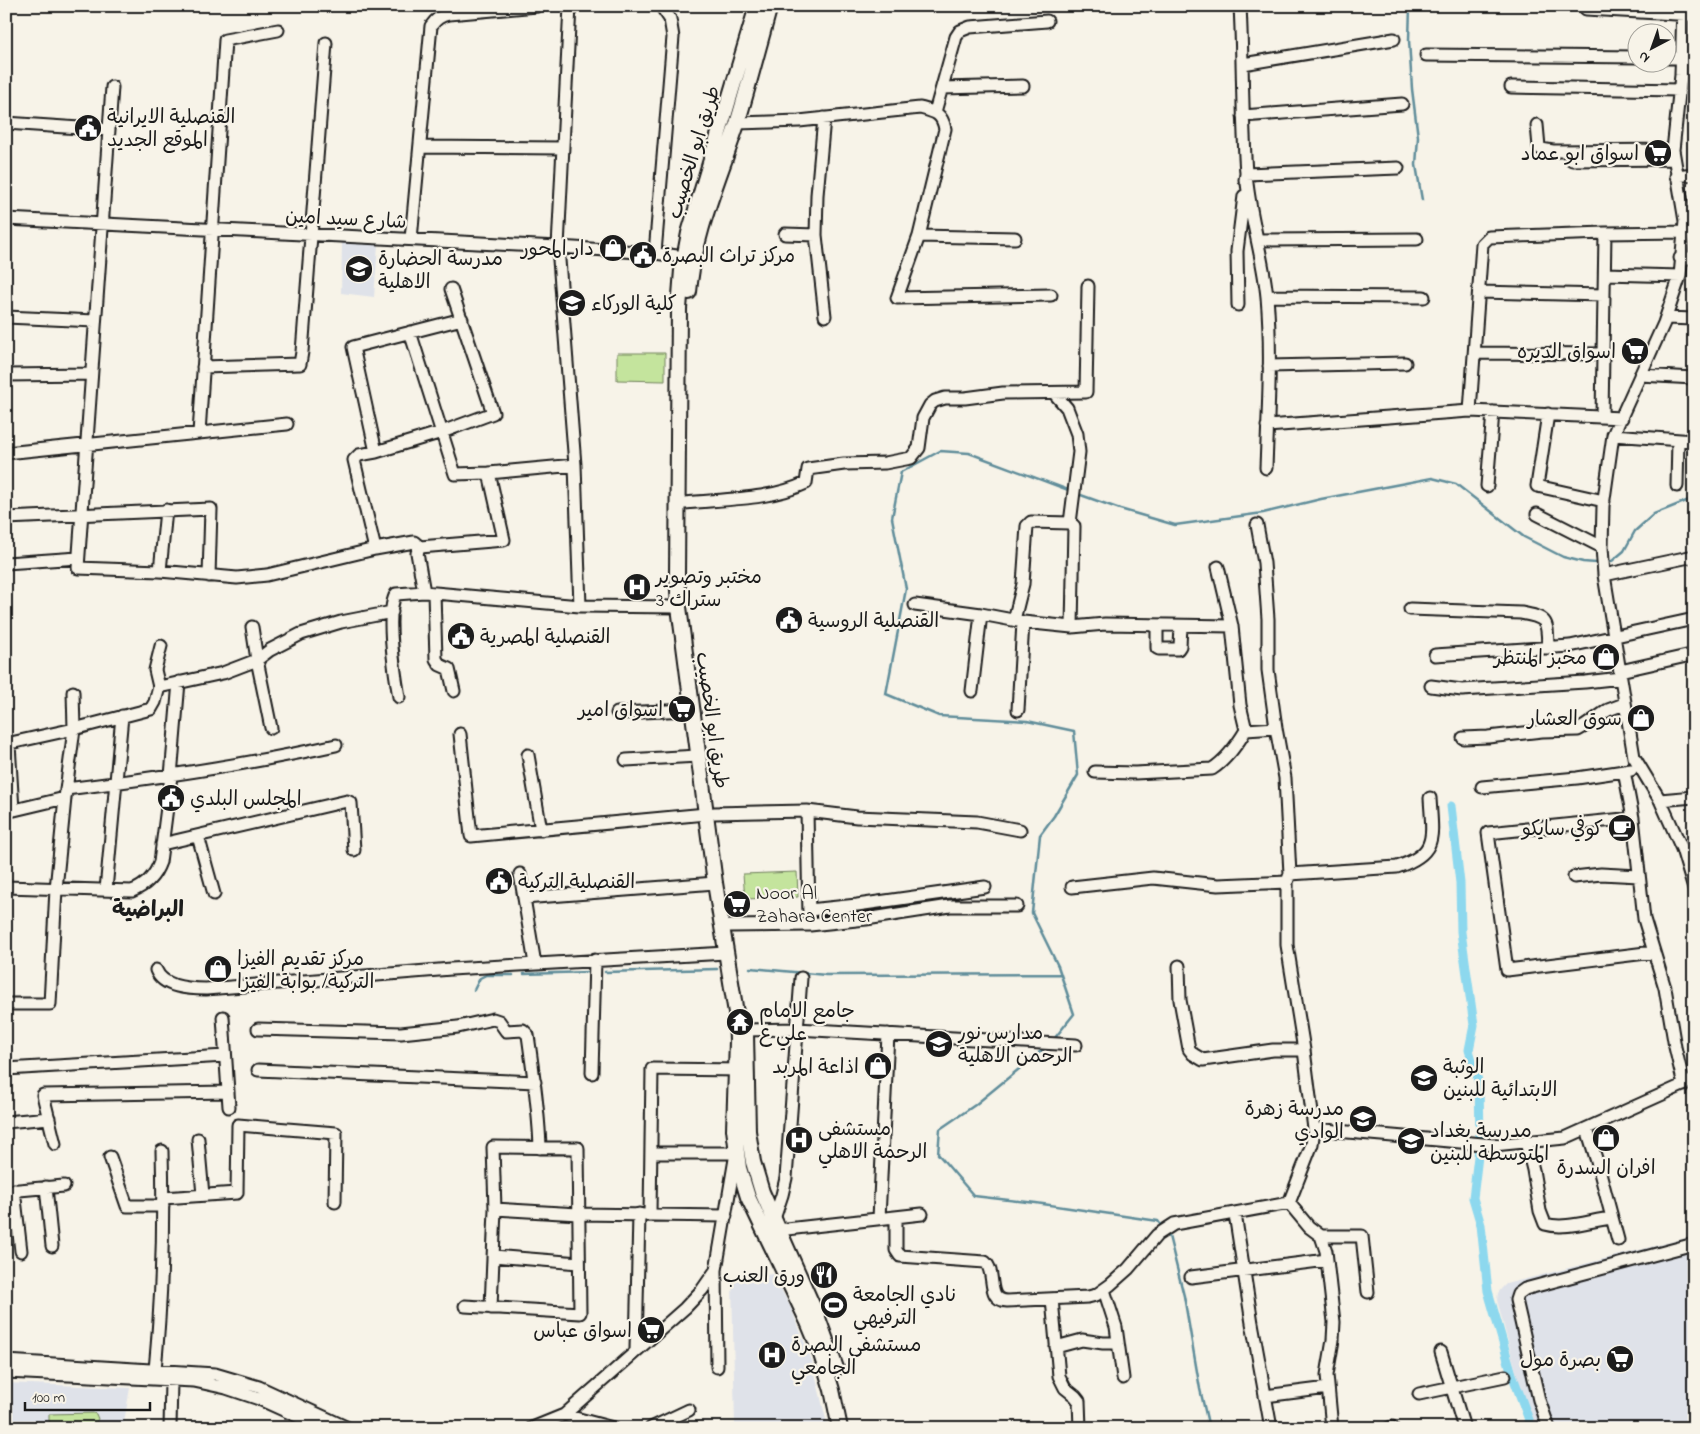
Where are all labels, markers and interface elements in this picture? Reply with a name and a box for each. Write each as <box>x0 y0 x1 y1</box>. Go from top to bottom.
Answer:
north arrow <box>1628 22 1678 72</box>
text: N <box>1634 46 1655 68</box>
street label: طريق ابو الخصيب <box>661 82 729 223</box>
place label: القنصلية الايرانية الموقع الجديد <box>107 104 235 156</box>
public building icon: القنصلية الايرانية الموقع الجديد <box>73 113 103 143</box>
supermarket icon: اسواق ابو عماد <box>1643 138 1673 168</box>
place label: اسواق ابو عماد <box>1521 141 1639 170</box>
street label: شارع سيد امين <box>284 203 407 238</box>
shop icon: دار المحور <box>598 233 628 263</box>
place label: دار المحور <box>519 236 594 265</box>
public building icon: مركز تراث البصرة <box>628 240 658 270</box>
place label: مركز تراث البصرة <box>662 243 795 272</box>
place label: مدرسة الحضارة الاهلية <box>378 246 503 298</box>
school or university icon: مدرسة الحضارة الاهلية <box>344 254 374 284</box>
school or university icon: كلية الوركاء <box>557 288 587 318</box>
place label: كلية الوركاء <box>591 291 677 320</box>
supermarket icon: اسواق الديره <box>1620 336 1650 366</box>
place label: اسواق الديره <box>1517 339 1616 368</box>
place label: مختبر وتصوير ستراك 3 <box>654 564 762 616</box>
hospital icon: مختبر وتصوير ستراك 3 <box>622 572 652 602</box>
public building icon: القنصلية الروسية <box>774 605 804 635</box>
place label: القنصلية الروسية <box>808 608 939 637</box>
public building icon: القنصلية المصرية <box>446 621 476 651</box>
place label: القنصلية المصرية <box>480 624 610 653</box>
shop icon: مخبز المنتظر <box>1591 642 1621 672</box>
place label: مخبز المنتظر <box>1492 645 1587 674</box>
street label: طريق ابو الخصيب <box>687 650 734 791</box>
supermarket icon: اسواق امير <box>667 694 697 724</box>
place label: اسواق امير <box>576 697 663 726</box>
shop icon: سوق العشار <box>1626 703 1656 733</box>
place label: سوق العشار <box>1525 706 1622 735</box>
public building icon: المجلس البلدي <box>156 783 186 813</box>
place label: المجلس البلدي <box>190 786 302 815</box>
cafe icon: كوفي سايكو <box>1607 813 1637 843</box>
place label: كوفي سايكو <box>1520 815 1603 845</box>
public building icon: القنصلية التركية <box>484 866 514 896</box>
place label: القنصلية التركية <box>518 869 635 898</box>
place label: Noor Al Zahara Center <box>756 880 873 932</box>
supermarket icon: Noor Al Zahara Center <box>722 889 752 919</box>
district label: البراضية <box>112 895 184 927</box>
place label: مركز تقديم الفيزا التركية/ بوابة الفيزا <box>237 946 374 998</box>
shop icon: مركز تقديم الفيزا التركية/ بوابة الفيزا <box>203 954 233 984</box>
place label: جامع الامام علي ع <box>759 998 855 1051</box>
temple icon: جامع الامام علي ع <box>725 1007 755 1037</box>
place label: مدارس نور الرحمن الاهلية <box>957 1020 1073 1072</box>
school or university icon: مدارس نور الرحمن الاهلية <box>924 1029 954 1059</box>
shop icon: اذاعة المربد <box>863 1051 893 1081</box>
place label: اذاعة المربد <box>772 1054 859 1083</box>
place label: الوثبة الابتدائية للبنين <box>1443 1054 1558 1106</box>
school or university icon: الوثبة الابتدائية للبنين <box>1409 1063 1439 1093</box>
place label: مدرسة زهرة الوادي <box>1244 1096 1344 1148</box>
school or university icon: مدرسة زهرة الوادي <box>1348 1104 1378 1134</box>
place label: مستشفى الرحمة الاهلي <box>818 1116 927 1169</box>
place label: مدرسة بغداد المتوسطة للبنين <box>1430 1118 1549 1170</box>
shop icon: افران السدرة <box>1591 1123 1621 1153</box>
hospital icon: مستشفى الرحمة الاهلي <box>784 1125 814 1155</box>
school or university icon: مدرسة بغداد المتوسطة للبنين <box>1396 1126 1426 1156</box>
place label: افران السدرة <box>1556 1155 1656 1184</box>
restaurant icon: ورق العنب <box>809 1260 839 1290</box>
place label: ورق العنب <box>723 1263 805 1292</box>
place label: نادي الجامعة الترفيهي <box>853 1282 956 1335</box>
sports icon: نادي الجامعة الترفيهي <box>819 1290 849 1320</box>
supermarket icon: اسواق عباس <box>636 1315 666 1345</box>
place label: اسواق عباس <box>533 1318 632 1347</box>
place label: مستشفى البصرة الجامعي <box>791 1332 921 1385</box>
hospital icon: مستشفى البصرة الجامعي <box>757 1340 787 1370</box>
supermarket icon: بصرة مول <box>1605 1344 1635 1374</box>
place label: بصرة مول <box>1520 1347 1601 1376</box>
scale bar <box>25 1379 150 1411</box>
text: 100 m <box>32 1387 65 1409</box>

